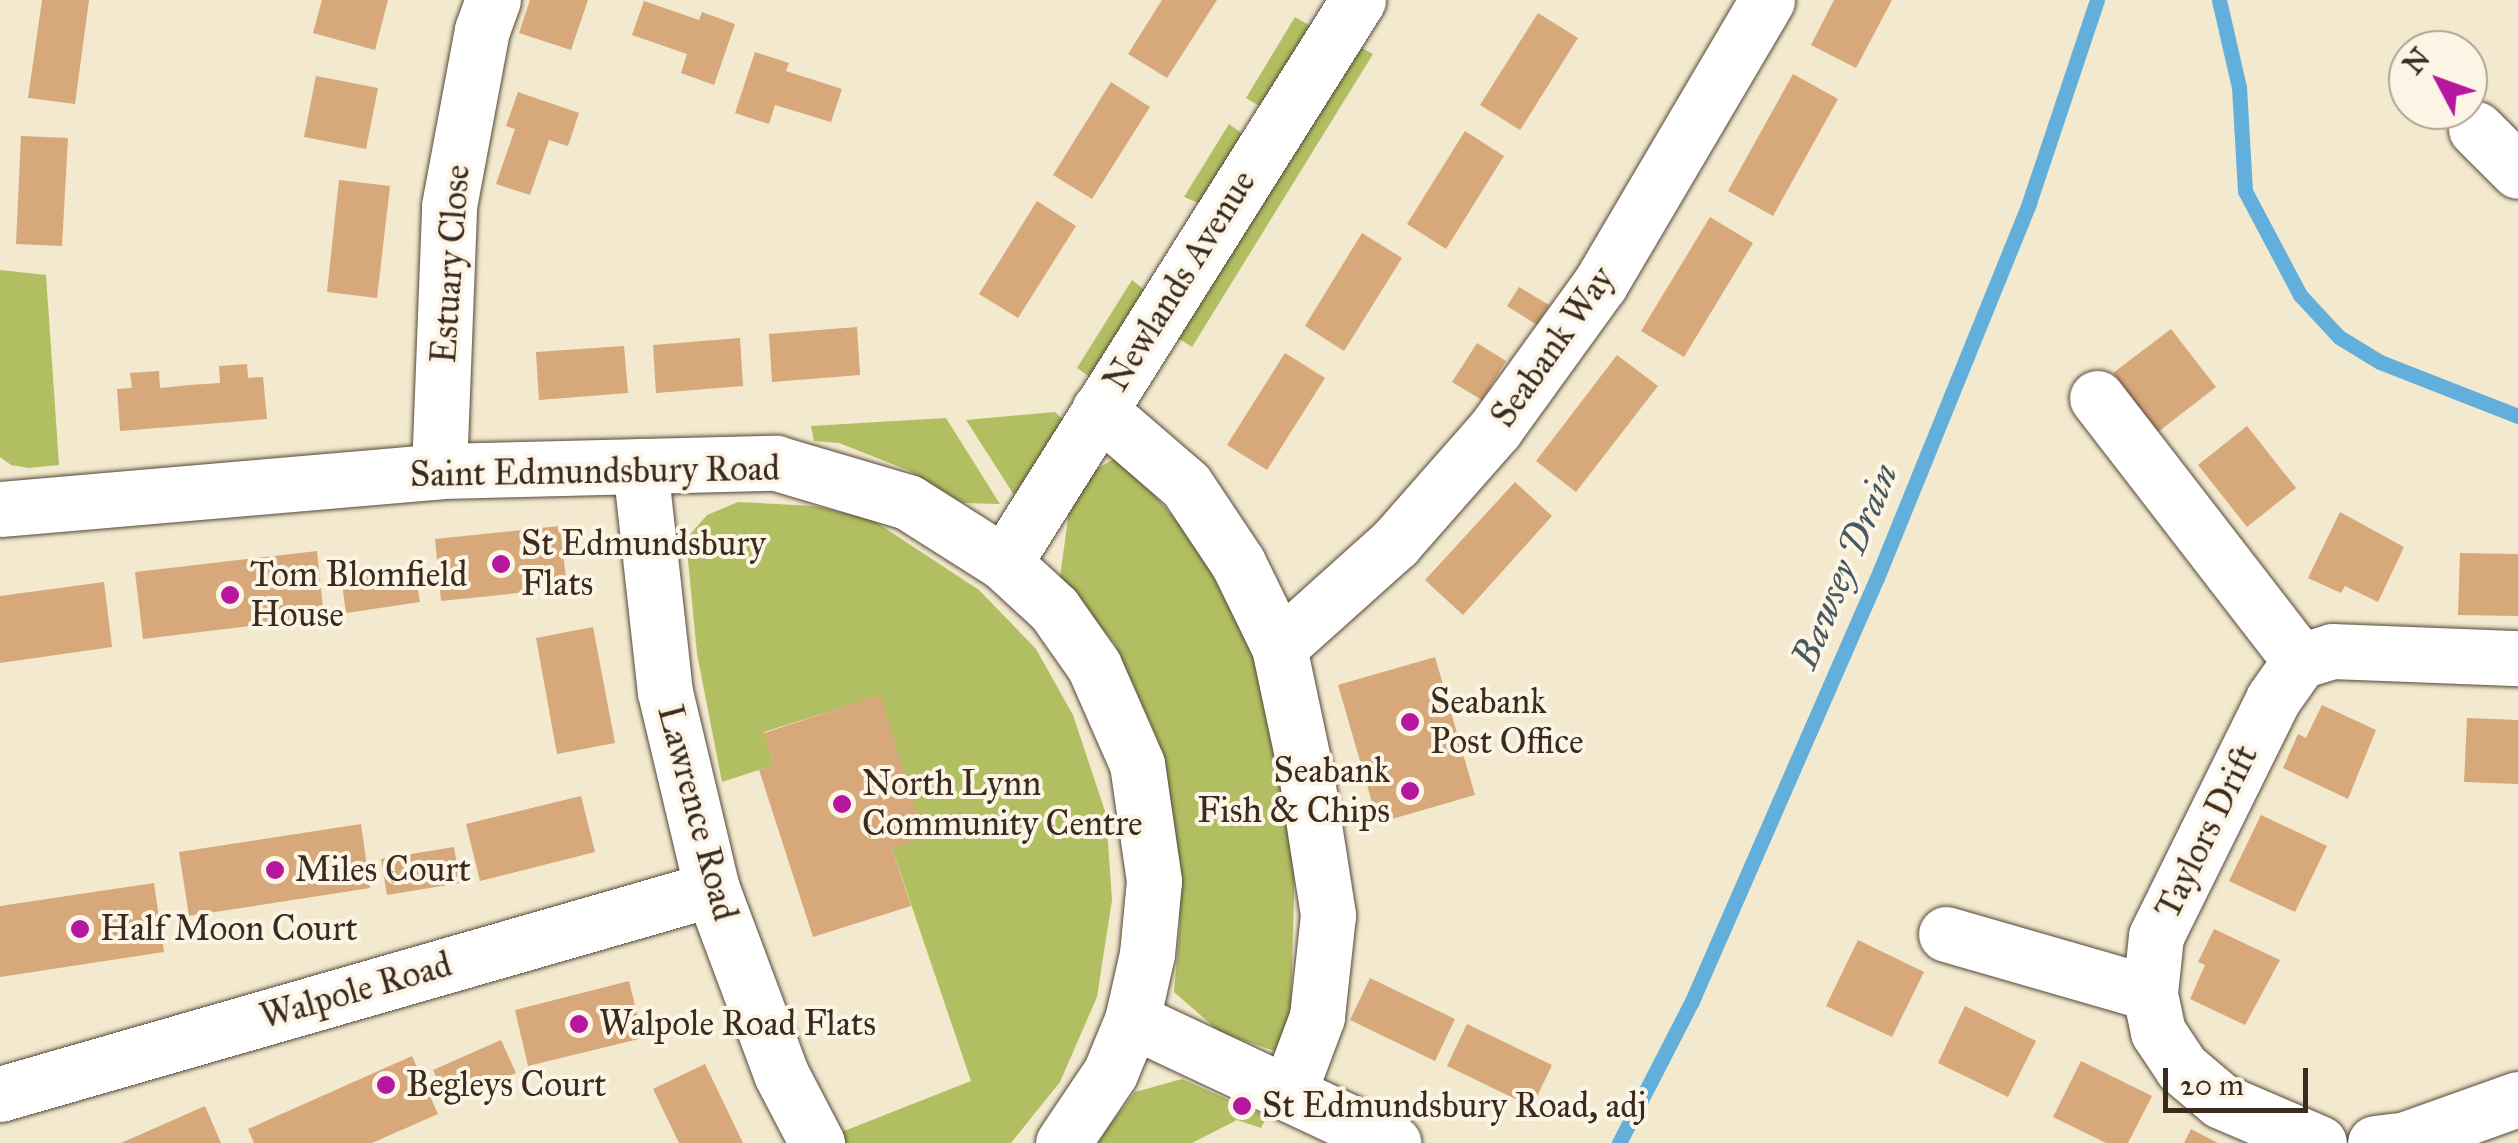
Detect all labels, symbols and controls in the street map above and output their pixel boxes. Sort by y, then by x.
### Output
north arrow [2388,30,2488,130]
text: N [2395,41,2437,82]
street label: Estuary Close [423,163,479,365]
street label: Newlands Avenue [1095,163,1265,399]
street label: Seabank Way [1482,259,1624,435]
street label: Saint Edmundsbury Road [410,448,780,496]
water label: Bawsey Drain [1782,457,1908,675]
place label: St Edmundsbury Flats [521,523,766,605]
marker: St Edmundsbury Flats [490,553,512,575]
place label: Tom Blomfield House [250,554,467,636]
marker: Tom Blomfield House [219,584,241,606]
place label: Seabank Post Office [1430,681,1584,763]
street label: Lawrence Road [648,701,746,925]
marker: Seabank Post Office [1399,711,1421,733]
street label: Taylors Drift [2147,738,2267,926]
place label: Seabank Fish & Chips [1197,750,1390,832]
place label: North Lynn Community Centre [862,763,1143,845]
marker: Seabank Fish & Chips [1399,780,1421,802]
marker: North Lynn Community Centre [831,793,853,815]
place label: Miles Court [295,849,471,891]
marker: Miles Court [264,859,286,881]
place label: Half Moon Court [100,908,358,950]
marker: Half Moon Court [69,918,91,940]
street label: Walpole Road [255,944,457,1038]
place label: Walpole Road Flats [599,1003,876,1045]
marker: Walpole Road Flats [568,1013,590,1035]
scale bar [2168,1048,2313,1110]
place label: Begleys Court [406,1064,606,1106]
text: 20 m [2180,1067,2244,1103]
marker: Begleys Court [375,1074,397,1096]
place label: St Edmundsbury Road, adj [1262,1085,1646,1127]
marker: St Edmundsbury Road, adj [1231,1095,1253,1117]

